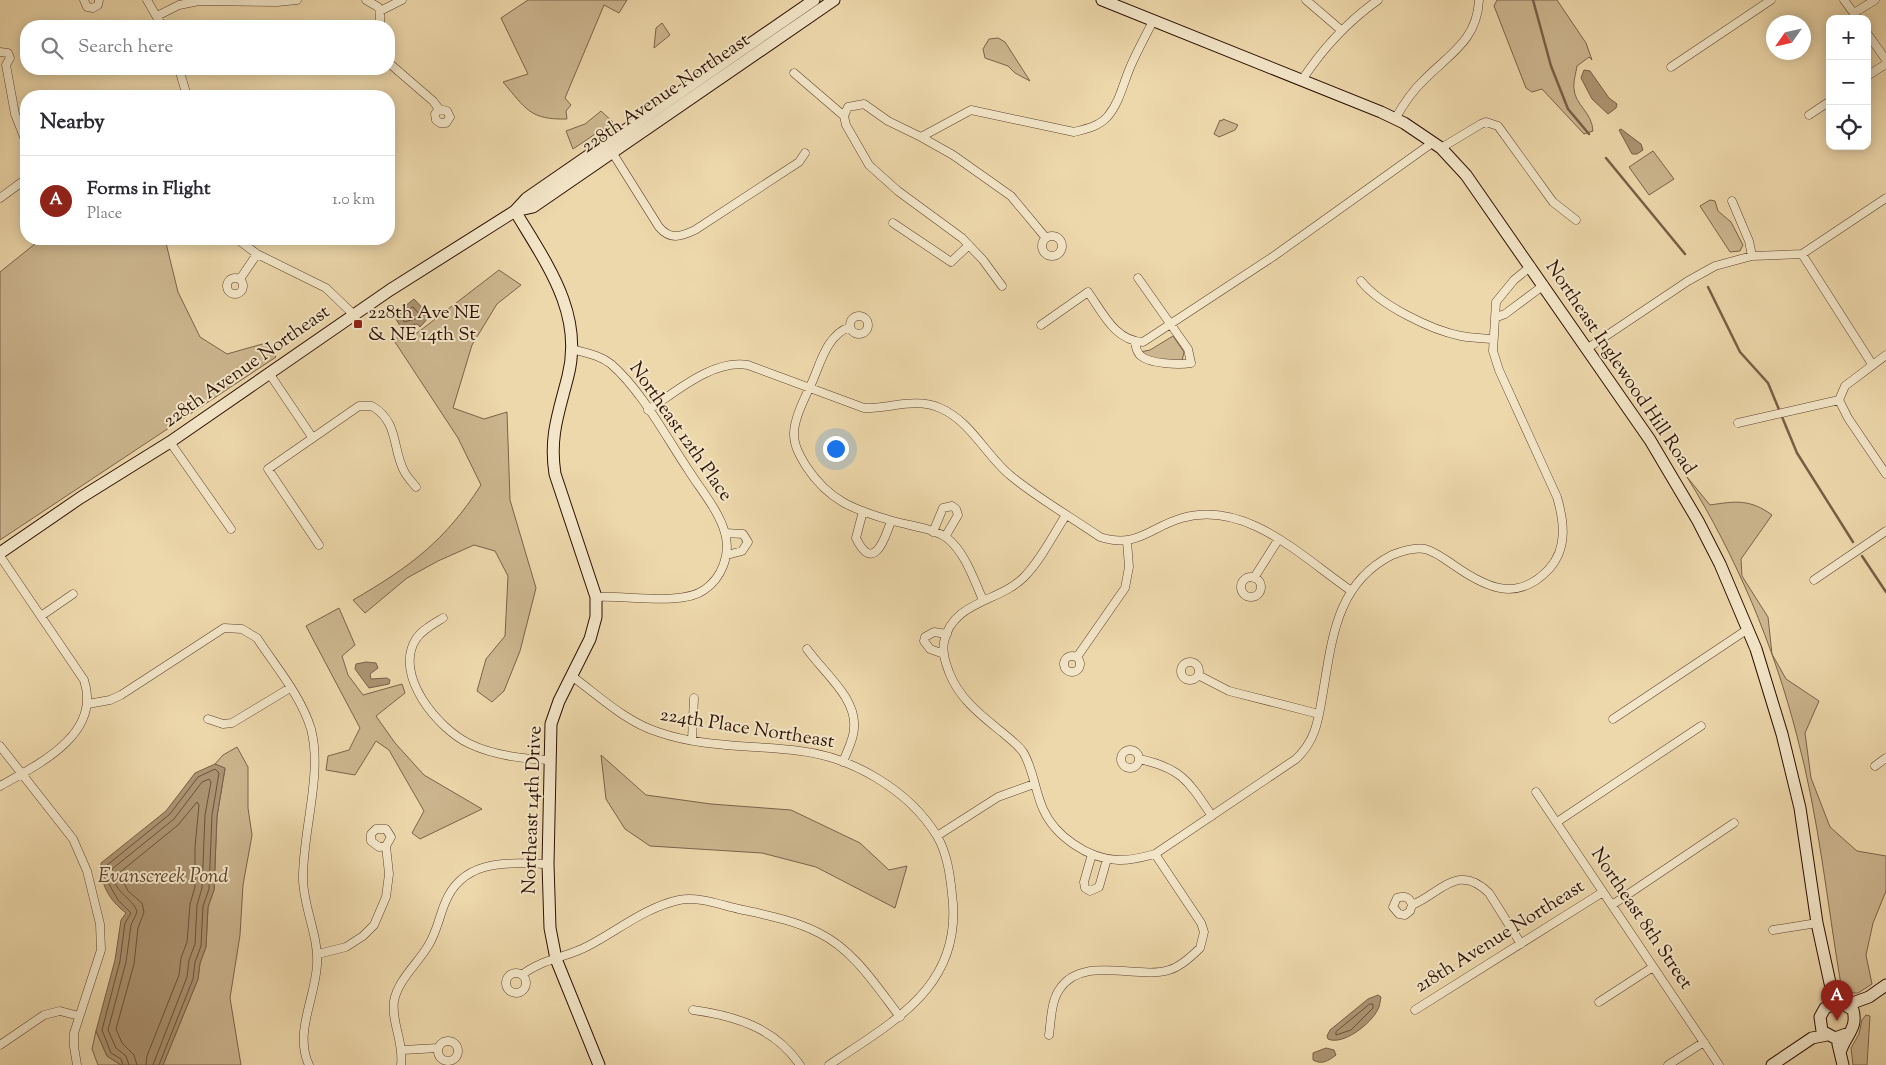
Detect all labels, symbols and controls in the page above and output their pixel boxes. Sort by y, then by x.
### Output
north arrow [1766,15,1811,60]
map controls [1826,15,1871,150]
button: + [1826,15,1871,60]
search box [20,20,395,75]
street label: 228th Avenue Northeast [576,27,756,161]
icon: search [38,34,66,62]
text: Search here [78,34,173,61]
button: − [1826,60,1871,105]
button: locate [1826,105,1871,150]
text: Nearby [40,108,105,138]
text: Forms in Flight [87,176,211,203]
text: A [50,189,63,212]
text: 1.0 km [332,189,375,212]
text: Place [87,203,122,226]
street label: Northeast Inglewood Hill Road [1538,256,1702,481]
street label: 228th Avenue Northeast [158,299,336,435]
place label: 228th Ave NE & NE 14th St [368,300,481,349]
marker: 228th Ave NE & NE 14th St [352,318,364,330]
street label: Northeast 12th Place [622,357,738,507]
your location [823,436,849,462]
street label: 224th Place Northeast [658,702,837,756]
street label: Northeast 14th Drive [517,725,549,895]
street label: Northeast 8th Street [1583,843,1699,996]
water label: Evanscreek Pond [98,863,228,892]
street label: 218th Avenue Northeast [1410,873,1590,1000]
pin: A [1821,980,1853,1021]

